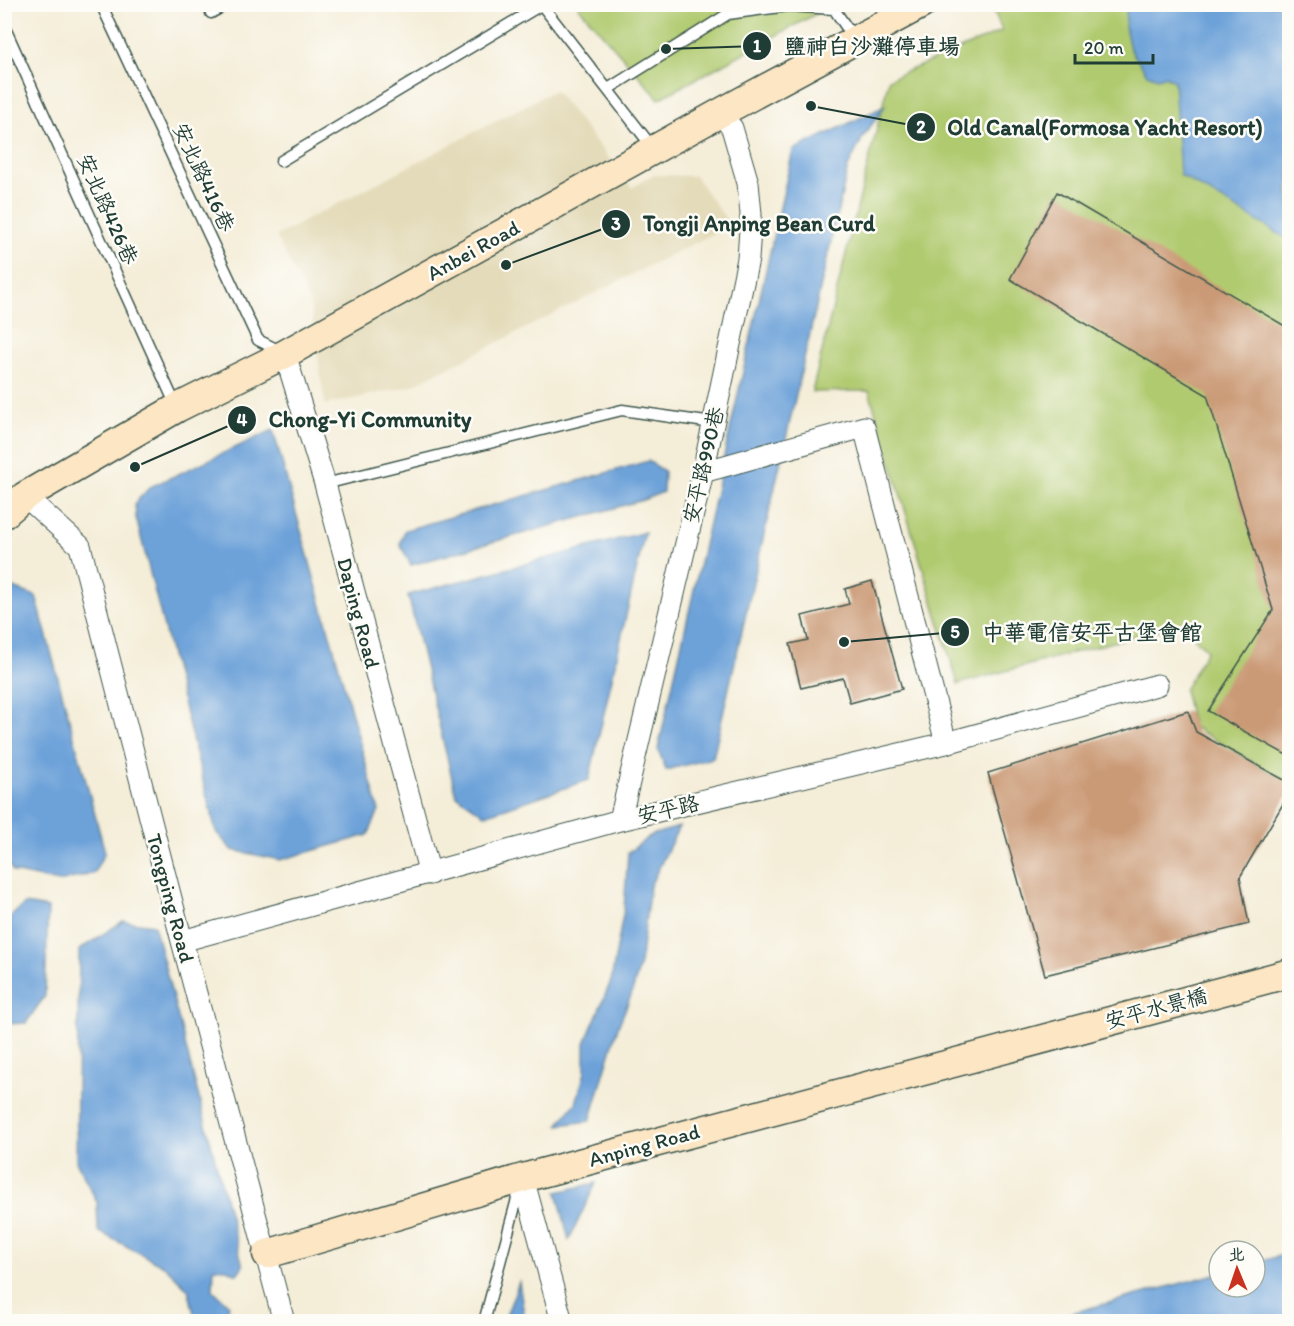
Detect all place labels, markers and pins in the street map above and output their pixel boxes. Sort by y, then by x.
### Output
callout: 鹽神白沙灘停車場 [742,26,972,66]
callout: Old Canal(Formosa Yacht Resort) [906,107,1273,147]
callout: Tongji Anping Bean Curd [601,204,887,244]
callout: Chong-Yi Community [227,400,483,440]
callout: 中華電信安平古堡會館 [940,612,1214,652]

